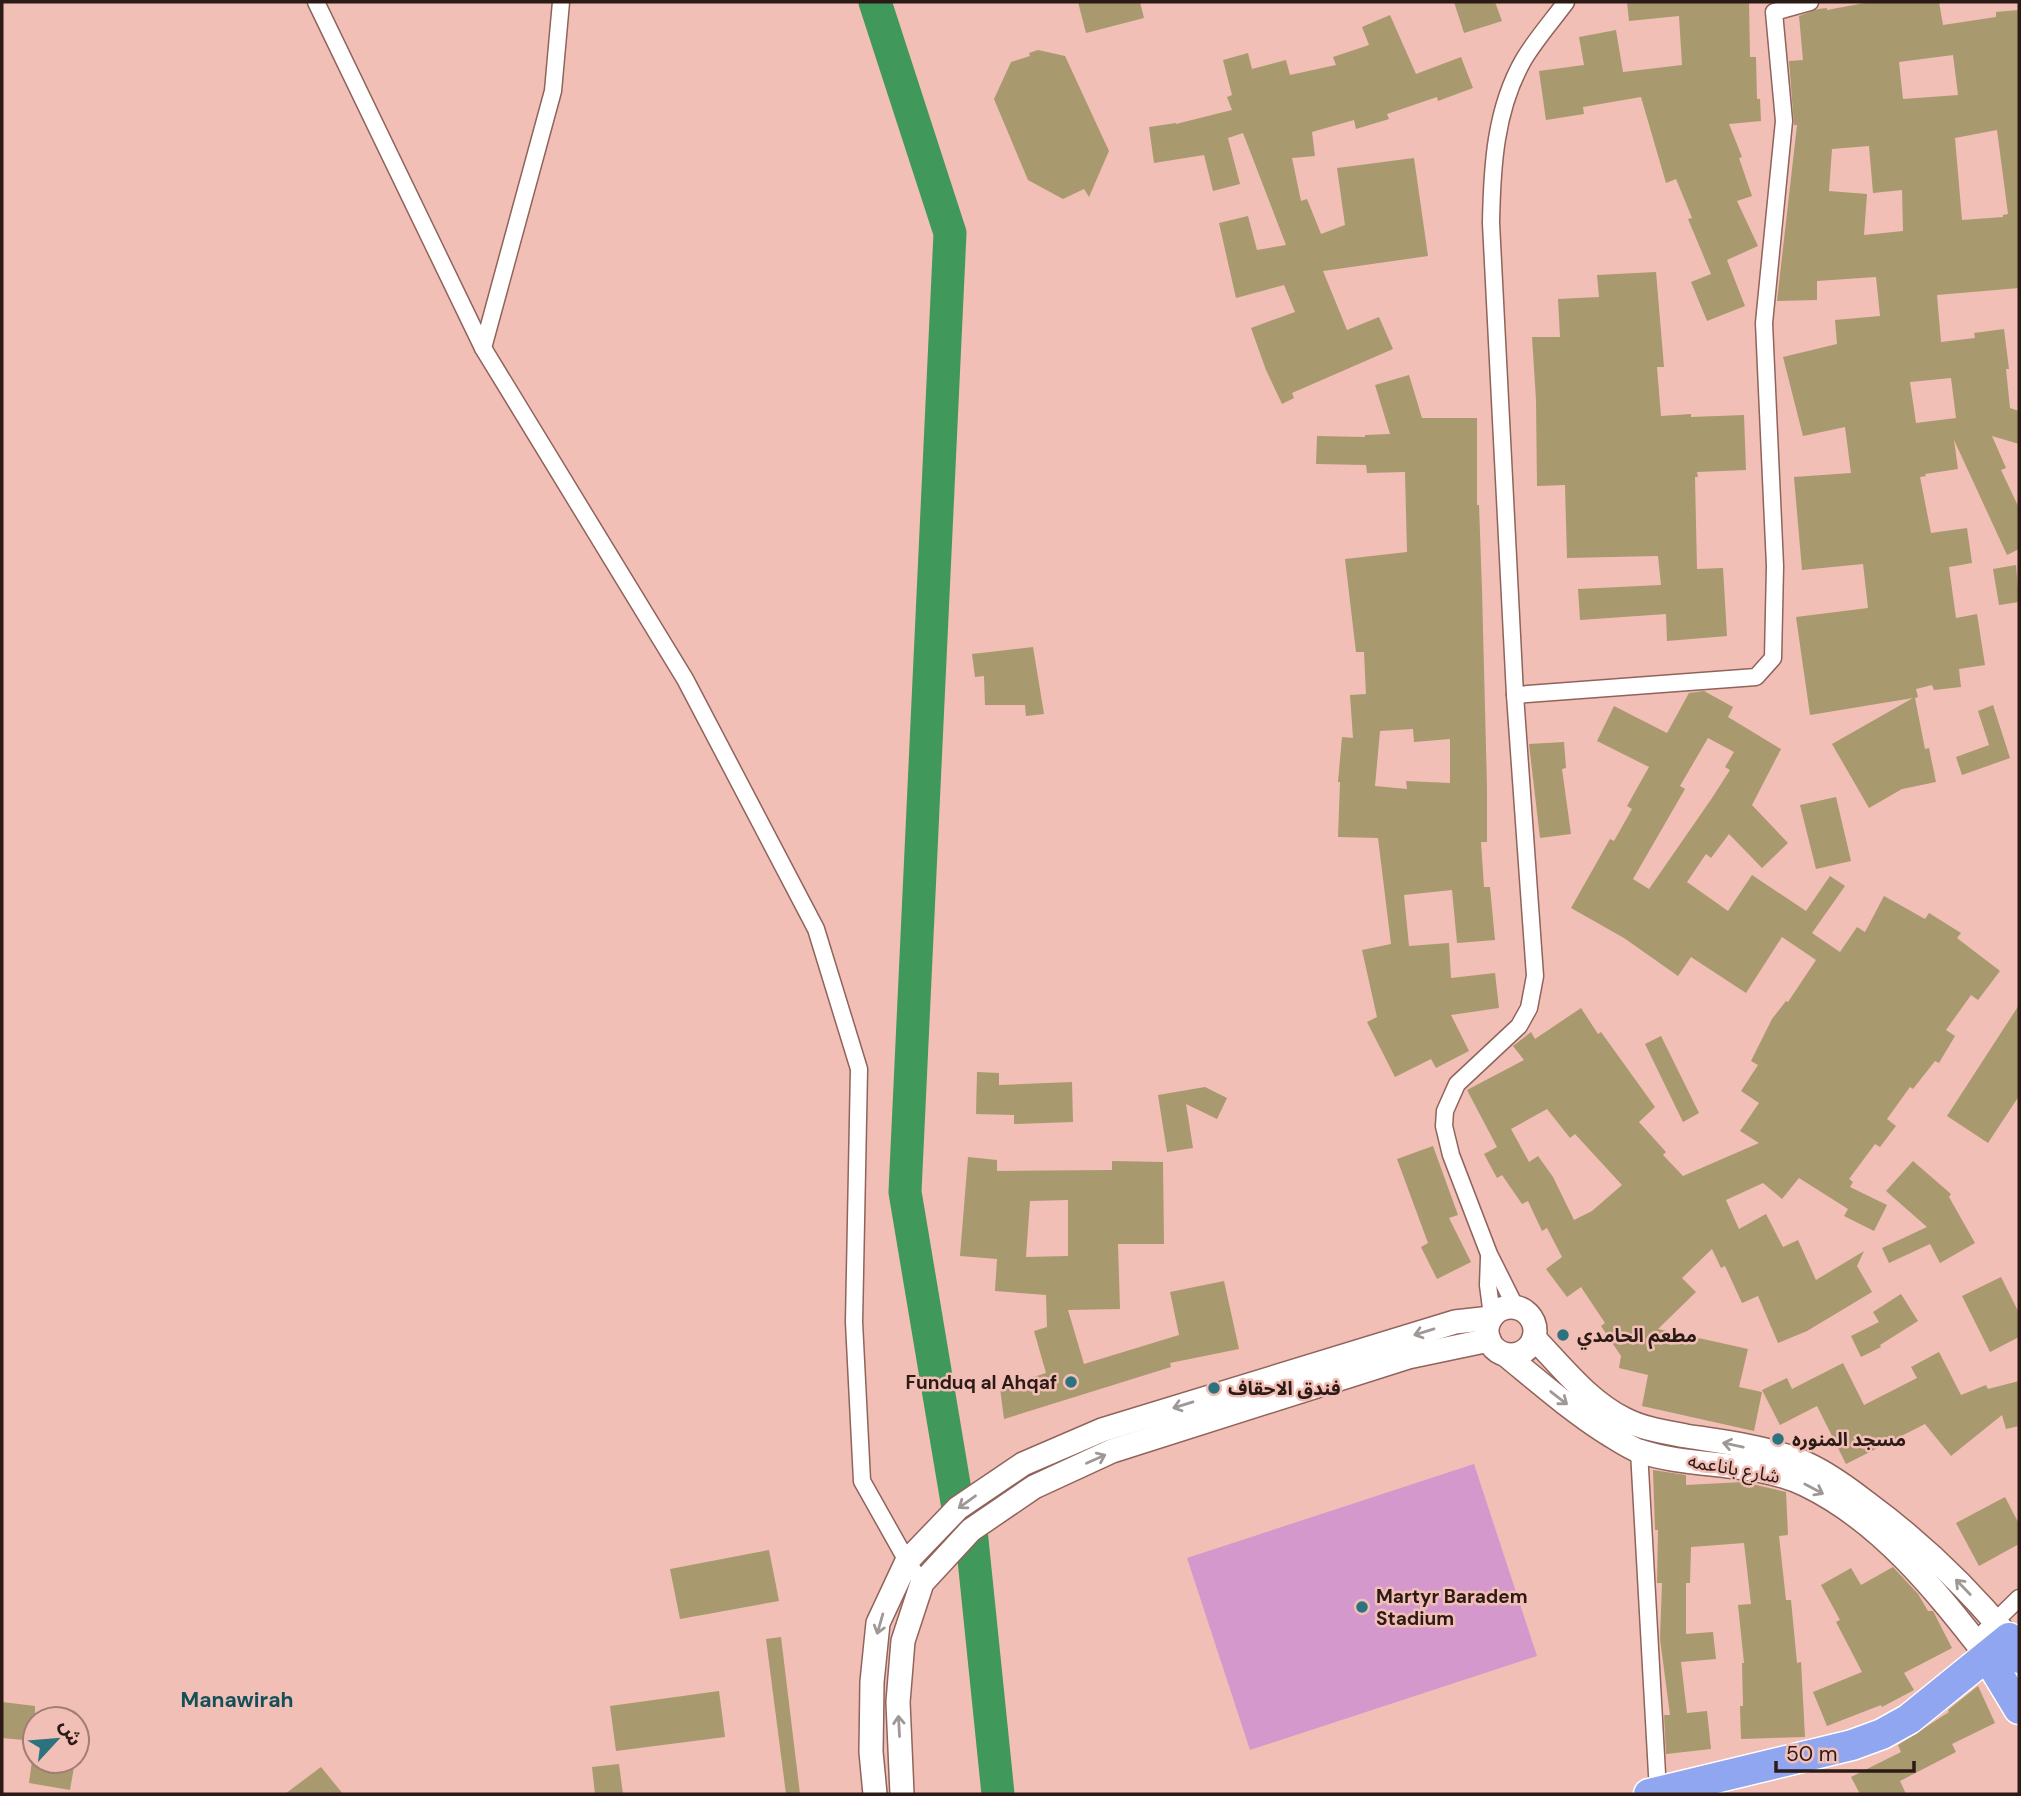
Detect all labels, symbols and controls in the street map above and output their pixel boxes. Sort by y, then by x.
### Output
place label: مطعم الحامدي [1577,1323,1697,1350]
one-way arrow [1413,1326,1435,1339]
marker: مطعم الحامدي [1555,1327,1571,1343]
place label: Funduq al Ahqaf [905,1370,1057,1395]
marker: Funduq al Ahqaf [1063,1374,1079,1390]
place label: فندق الاحقاف [1228,1376,1341,1401]
marker: فندق الاحقاف [1206,1380,1222,1396]
one-way arrow [1549,1390,1567,1405]
one-way arrow [1172,1399,1194,1412]
place label: مسجد المنوره [1792,1427,1906,1452]
marker: مسجد المنوره [1770,1431,1786,1447]
one-way arrow [1722,1438,1745,1452]
street label: شارع باناعمه [1686,1448,1782,1490]
one-way arrow [1085,1451,1106,1465]
one-way arrow [1803,1483,1823,1497]
one-way arrow [958,1495,977,1510]
one-way arrow [1955,1579,1972,1596]
place label: Martyr Baradem Stadium [1376,1584,1528,1631]
marker: Martyr Baradem Stadium [1354,1599,1370,1615]
one-way arrow [873,1612,886,1634]
district label: Manawirah [181,1686,293,1714]
north arrow [21,1705,91,1775]
one-way arrow [892,1715,905,1738]
text: ش [54,1716,88,1750]
scale bar [1776,1730,1914,1774]
text: 50 m [1786,1740,1837,1768]

